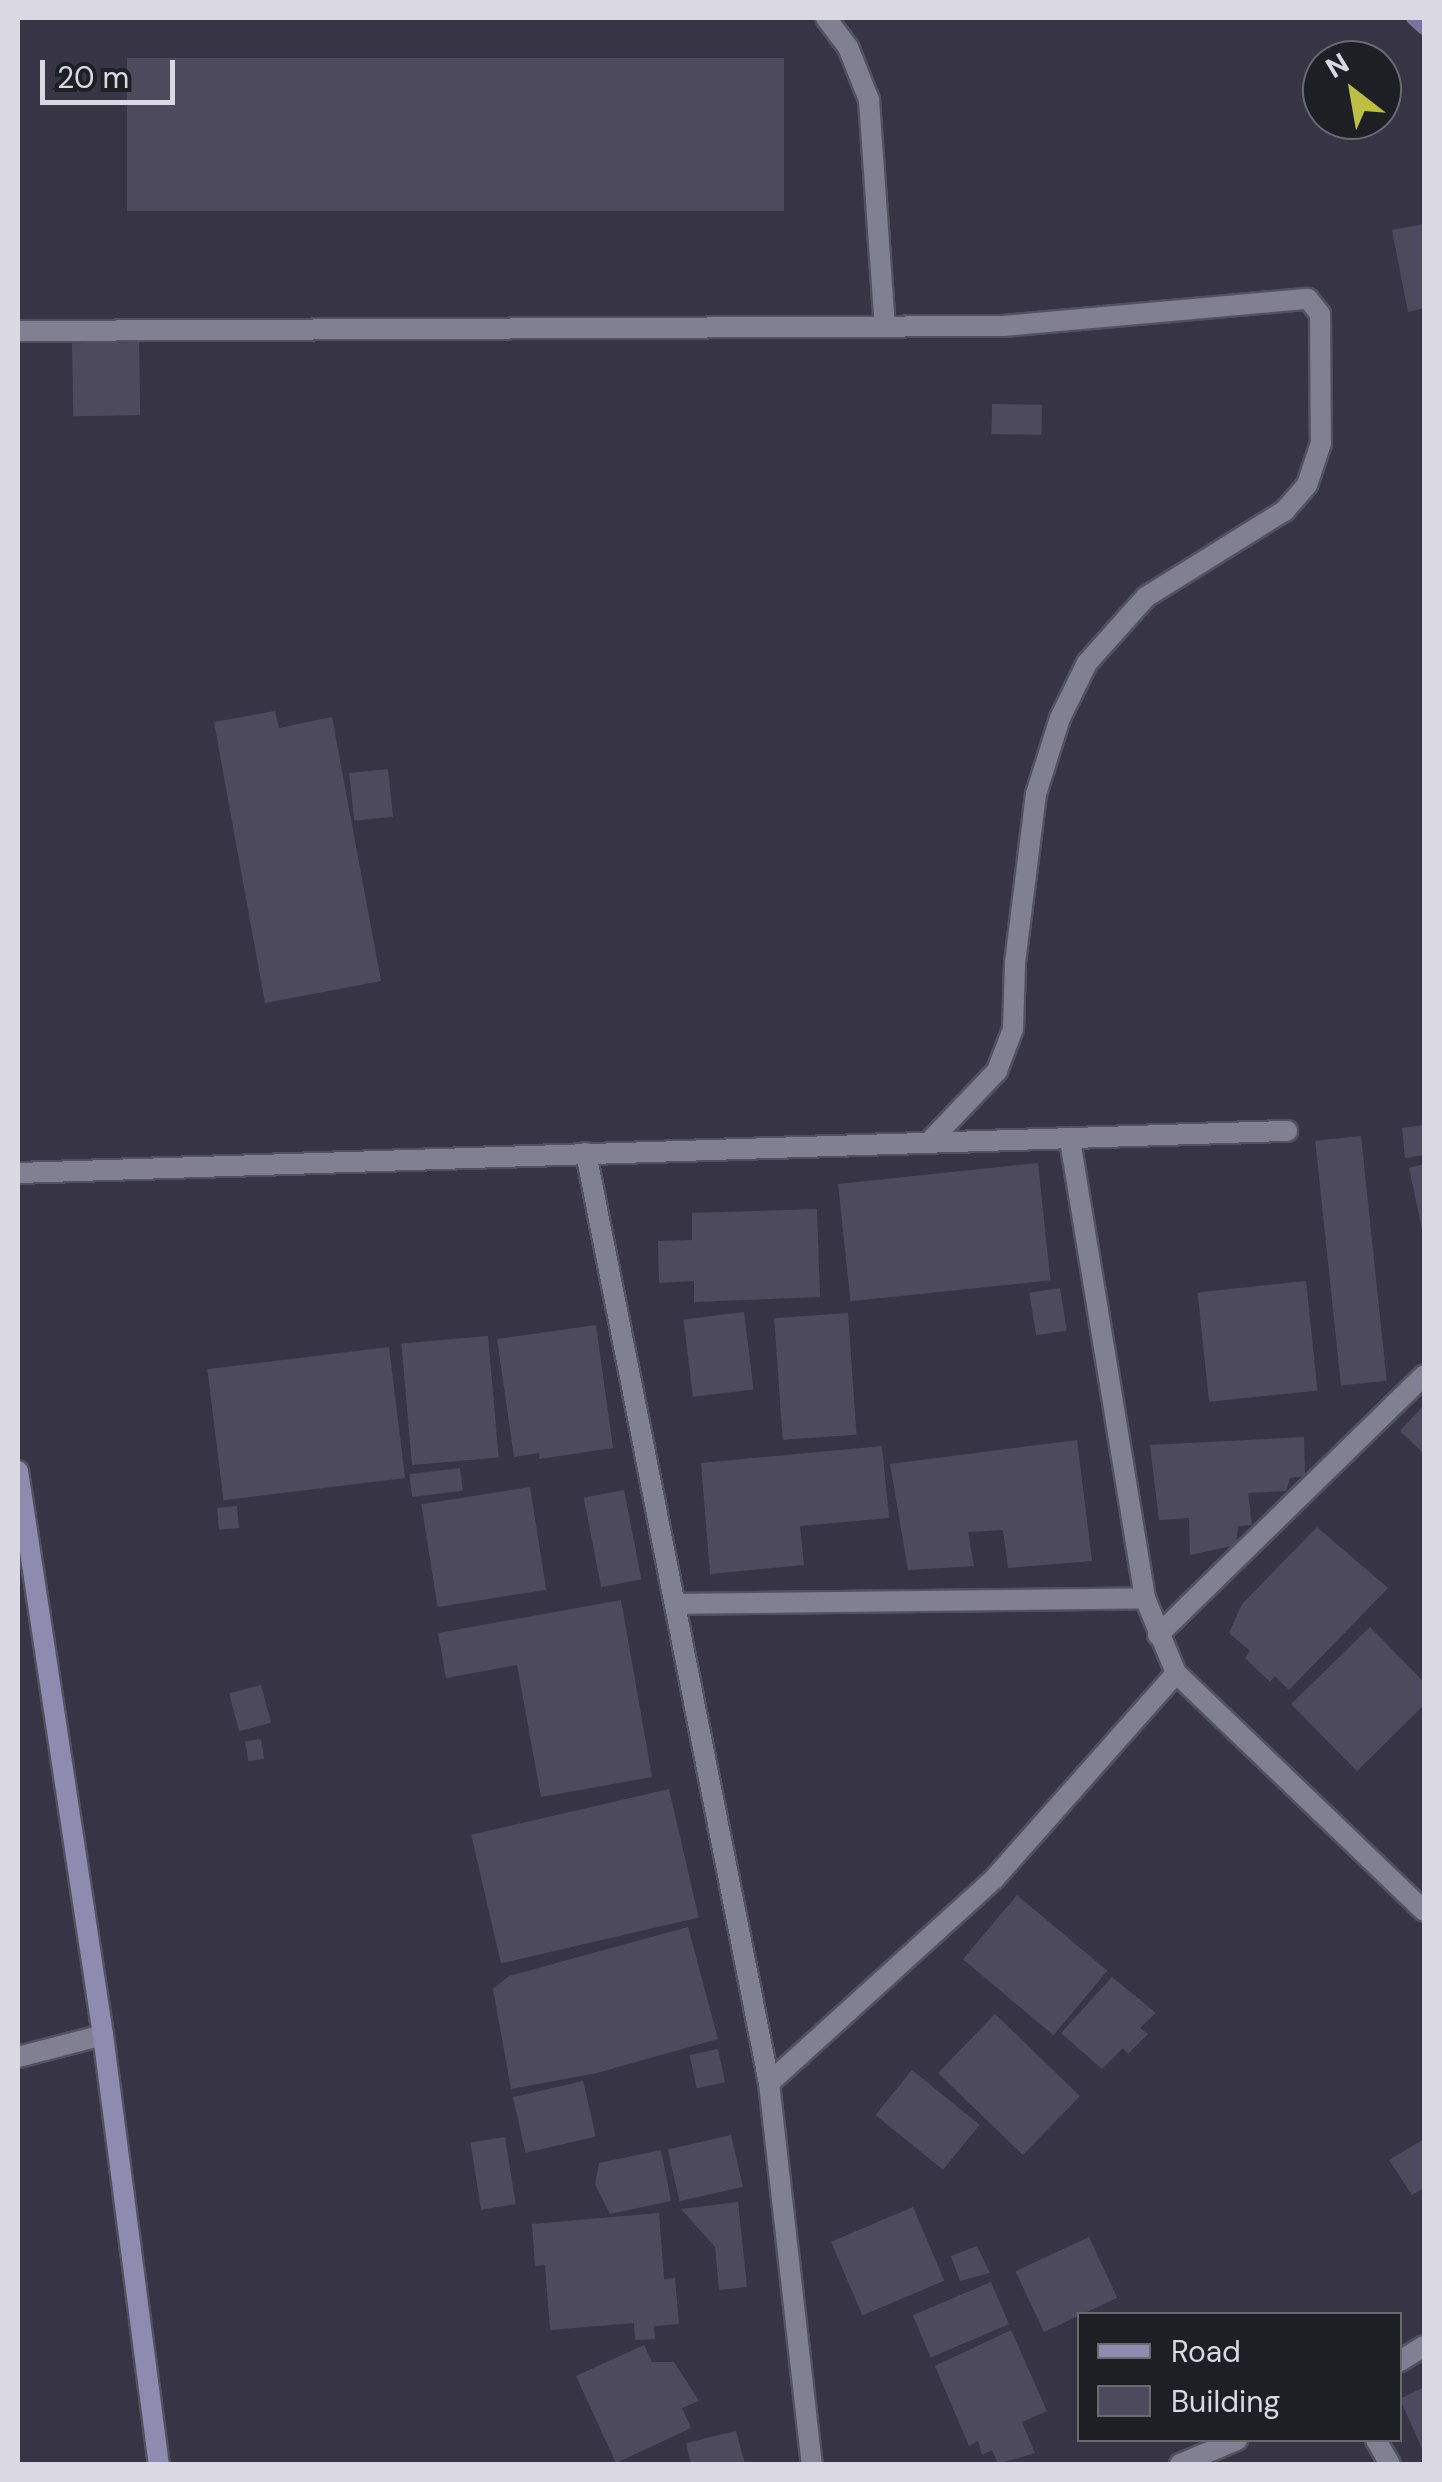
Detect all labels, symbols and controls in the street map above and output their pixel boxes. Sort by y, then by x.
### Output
scale bar [45,40,180,102]
north arrow [1302,40,1402,140]
text: N [1319,44,1356,87]
text: 20 m [57,58,129,97]
legend [1077,2312,1402,2442]
text: Road [1171,2332,1241,2371]
text: Building [1171,2382,1280,2421]

